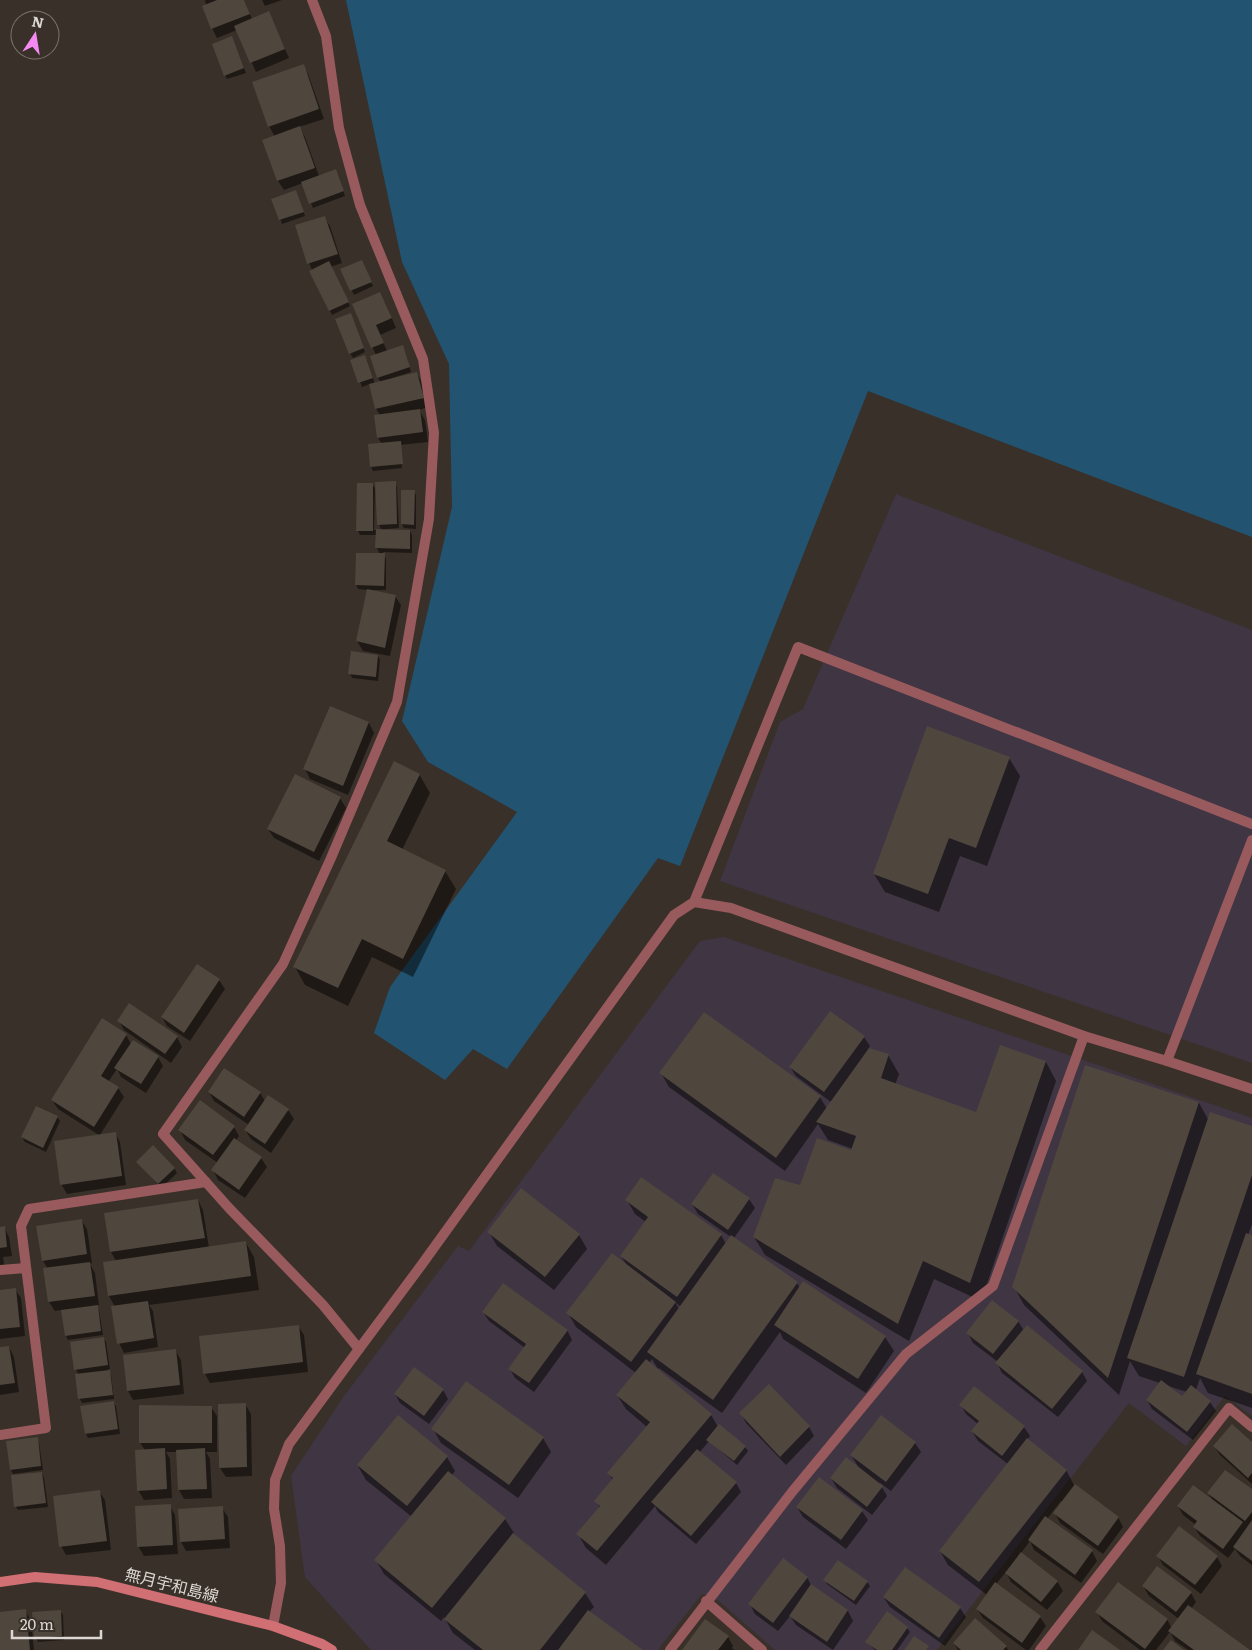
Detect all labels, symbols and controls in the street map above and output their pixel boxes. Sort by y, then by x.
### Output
north arrow [10,10,60,60]
text: N [30,10,46,32]
street label: 無月宇和島線 [123,1561,222,1607]
scale bar [12,1608,101,1640]
text: 20 m [20,1612,54,1635]

